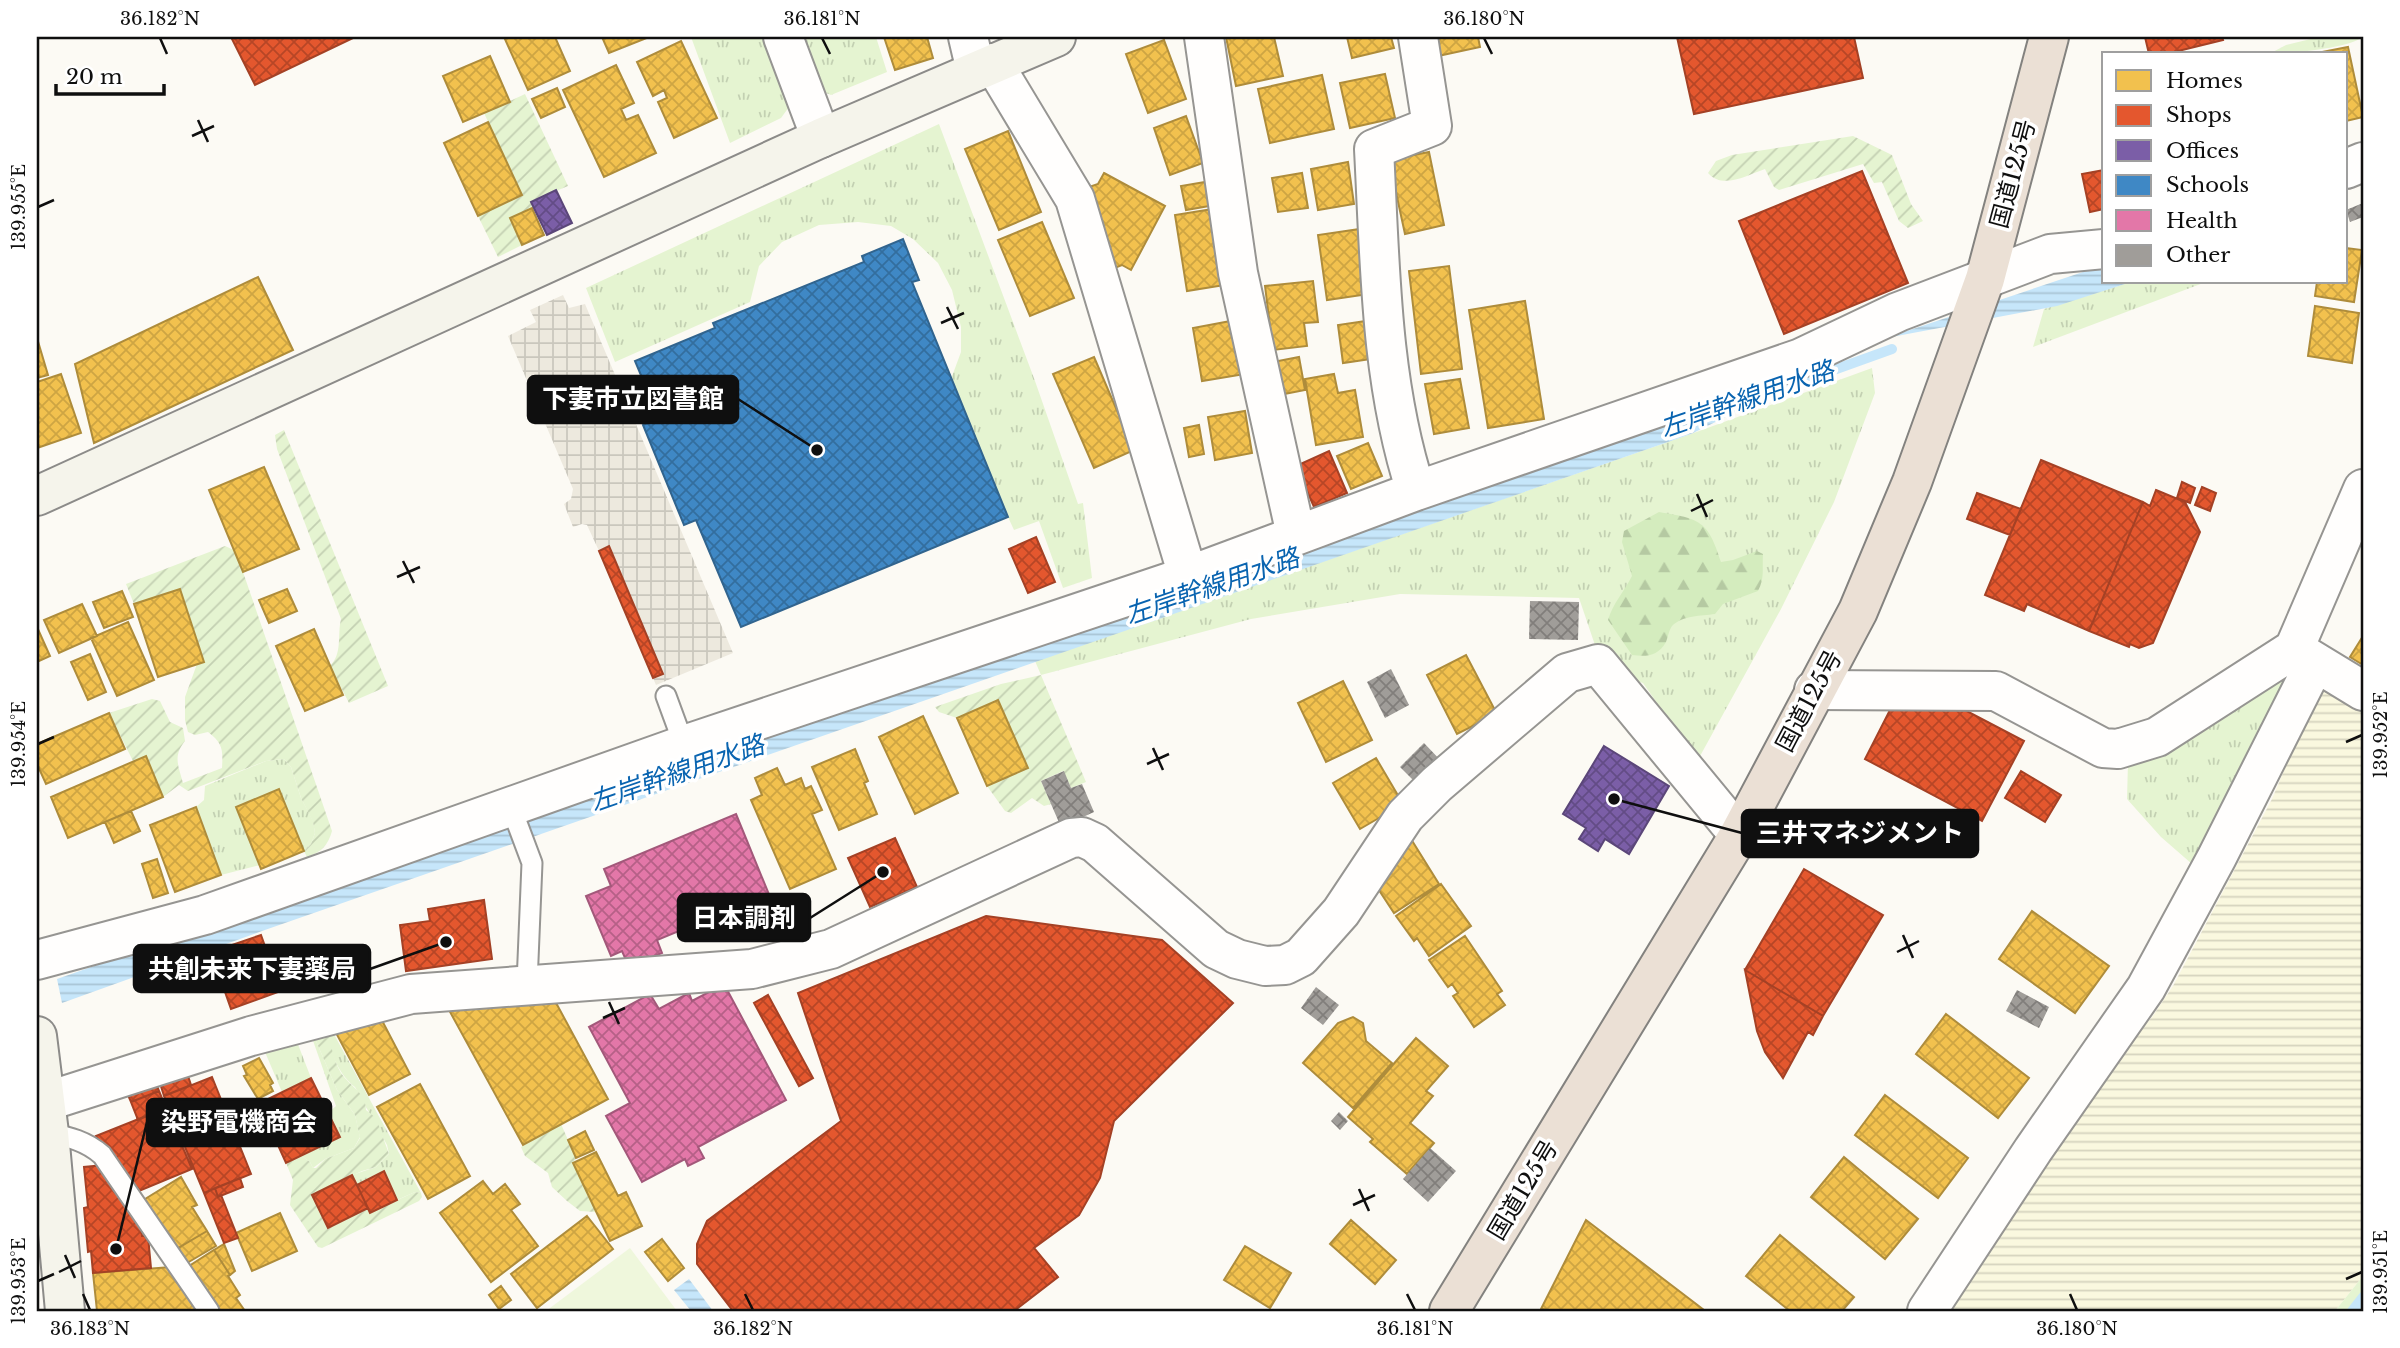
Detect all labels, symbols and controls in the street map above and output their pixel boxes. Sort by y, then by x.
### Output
text: 36.182°N [120,8,200,30]
text: 36.181°N [784,8,860,30]
text: 36.180°N [1443,8,1525,30]
scale bar [56,52,164,96]
legend [2102,52,2348,284]
text: 20 m [66,64,123,90]
text: Homes [2166,68,2243,94]
text: Shops [2166,102,2232,128]
street label: 国道125号 [1984,116,2041,231]
text: Offices [2166,138,2239,164]
text: 139.955°E [8,164,30,250]
text: Schools [2166,172,2249,198]
text: Health [2166,208,2238,234]
text: Other [2166,242,2230,268]
water label: 左岸幹線用水路 [1656,354,1840,444]
callout: 下妻市立図書館 [528,376,738,423]
text: 下妻市立図書館 [542,383,724,415]
water label: 左岸幹線用水路 [1121,541,1305,631]
street label: 国道125号 [1770,645,1847,757]
text: 139.952°E [2370,691,2392,779]
text: 139.954°E [8,701,30,787]
water label: 左岸幹線用水路 [586,728,770,818]
callout: 三井マネジメント [1742,810,1978,857]
text: 三井マネジメント [1756,817,1964,849]
callout: 日本調剤 [678,894,810,941]
text: 日本調剤 [692,902,796,934]
callout: 共創未来下妻薬局 [134,945,370,992]
text: 共創未来下妻薬局 [148,953,356,985]
callout: 染野電機商会 [147,1099,331,1146]
text: 染野電機商会 [161,1106,317,1138]
street label: 国道125号 [1482,1135,1564,1245]
text: 139.951°E [2370,1230,2392,1314]
text: 139.953°E [8,1237,30,1325]
text: 36.183°N [50,1318,130,1340]
text: 36.182°N [713,1318,793,1340]
text: 36.181°N [1377,1318,1453,1340]
text: 36.180°N [2036,1318,2118,1340]

